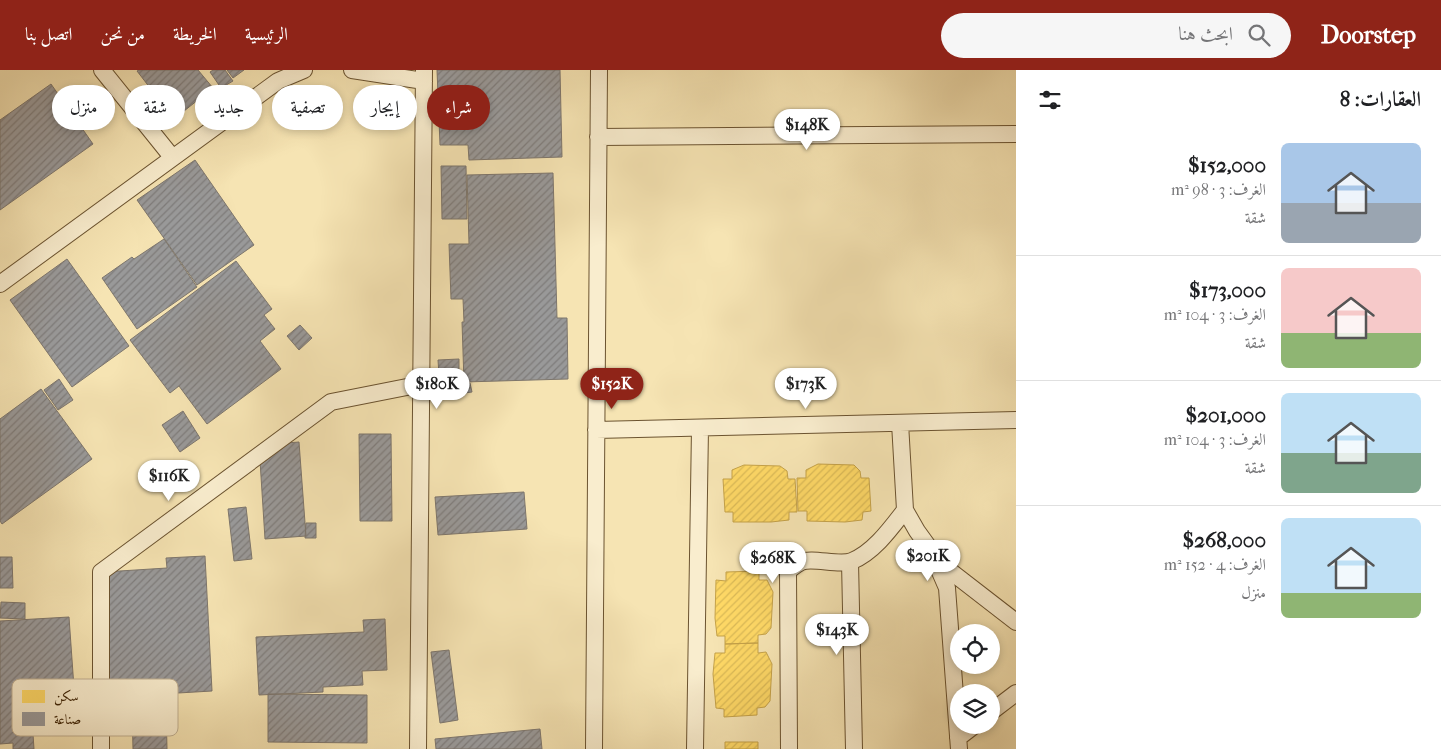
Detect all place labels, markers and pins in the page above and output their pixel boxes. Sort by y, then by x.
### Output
pin: $148K [772,108,842,151]
pin: $180K [402,368,472,410]
pin: $152K [577,368,647,410]
pin: $173K [771,368,841,410]
pin: $116K [134,460,204,502]
pin: $201K [893,540,963,582]
pin: $268K [738,542,808,584]
pin: $143K [802,614,872,656]

